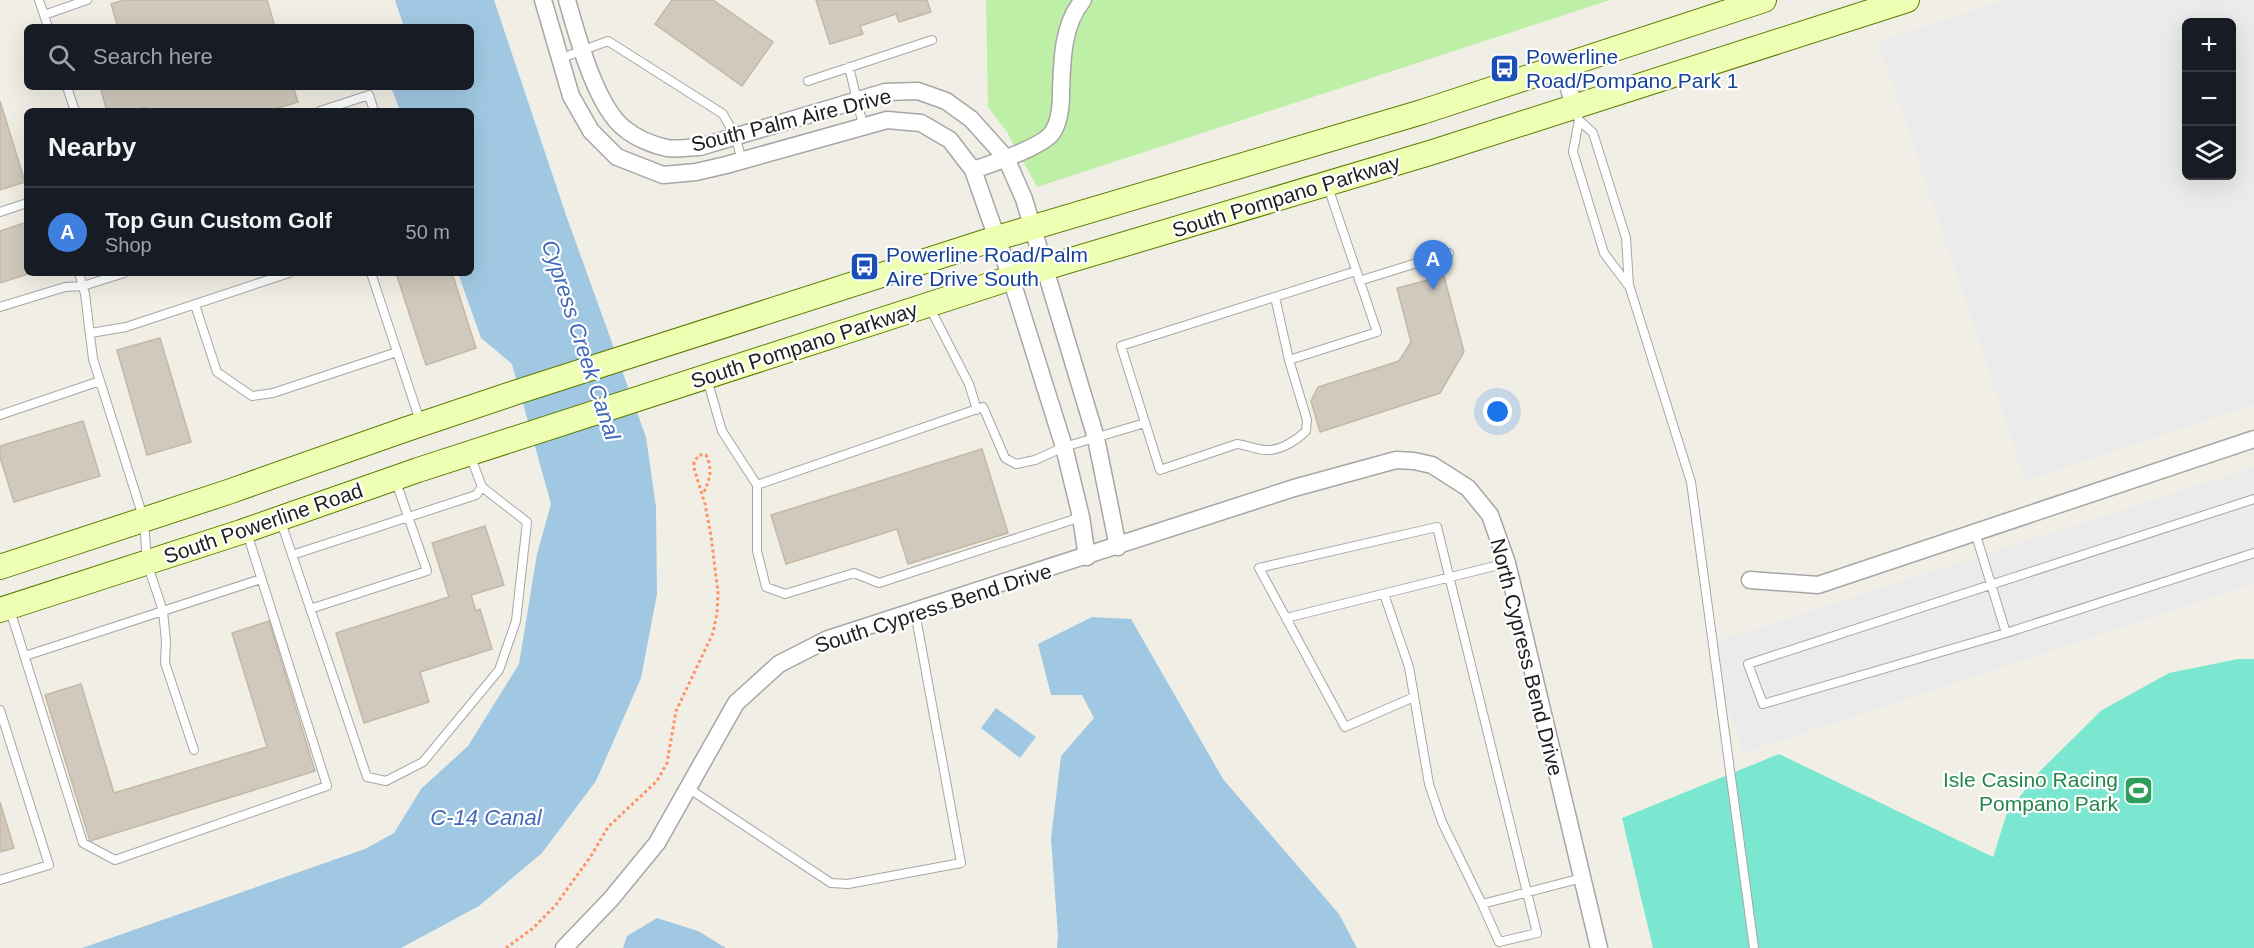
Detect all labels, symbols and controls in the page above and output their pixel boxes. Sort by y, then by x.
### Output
map controls [2182,18,2236,180]
button: + [2182,18,2236,72]
search box [24,24,474,90]
icon: search [45,41,78,74]
text: Search here [93,44,213,69]
place label: Powerline Road/Pompano Park 1 [1526,45,1738,92]
bus stop icon: Powerline Road/Pompano Park 1 [1489,52,1521,84]
button: − [2182,72,2236,126]
street label: South Palm Aire Drive [689,84,893,156]
button: layers [2182,126,2236,180]
text: Nearby [48,132,136,162]
street label: South Pompano Parkway [1169,150,1403,242]
text: Top Gun Custom Golf [105,208,332,233]
text: A [60,221,75,243]
text: 50 m [406,221,450,243]
text: Shop [105,234,152,256]
water label: Cypress Creek Canal [537,237,626,444]
pin: A [1414,240,1452,290]
place label: Powerline Road/Palm Aire Drive South [886,243,1088,290]
bus stop icon: Powerline Road/Palm Aire Drive South [849,250,881,282]
street label: South Pompano Parkway [688,297,921,393]
your location [1483,397,1512,426]
street label: South Powerline Road [160,478,366,568]
street label: North Cypress Bend Drive [1486,536,1568,778]
street label: South Cypress Bend Drive [812,559,1054,657]
place label: Isle Casino Racing Pompano Park [1943,768,2118,815]
sports icon: Isle Casino Racing Pompano Park [2123,775,2155,807]
water label: C-14 Canal [430,805,543,830]

